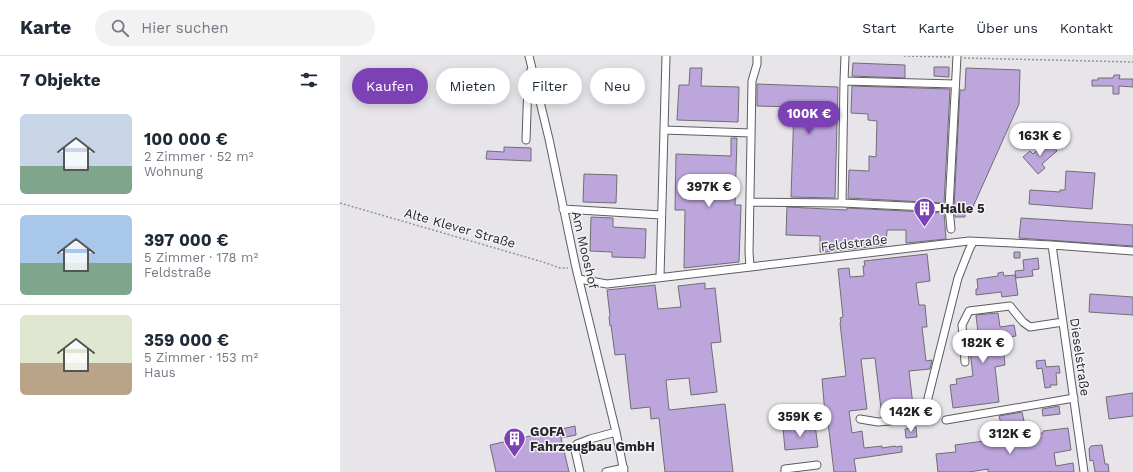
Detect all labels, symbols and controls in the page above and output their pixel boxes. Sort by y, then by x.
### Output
search box [95,10,375,46]
text: Karte [20,16,71,39]
icon: search [109,17,131,39]
text: Hier suchen [141,19,229,37]
text: Start [862,20,896,36]
text: Karte [918,20,954,36]
text: Über uns [976,20,1038,36]
text: Kontakt [1060,20,1113,36]
chip: Kaufen [352,68,428,104]
chip: Mieten [436,68,510,104]
chip: Filter [518,68,582,104]
chip: Neu [590,68,645,104]
icon: filters [298,69,320,91]
text: 7 Objekte [20,70,101,90]
pin: 100K € [776,101,842,135]
text: 100K € [787,106,831,121]
pin: 163K € [1007,123,1073,157]
text: 163K € [1018,128,1062,143]
text: 100 000 € [144,129,228,149]
icon: home [52,130,100,178]
text: 2 Zimmer · 52 m² [144,149,253,164]
text: Wohnung [144,164,203,179]
pin: 397K € [676,174,742,208]
text: 397K € [686,179,732,194]
building icon: Halle 5 [912,195,938,228]
place label: Halle 5 [940,201,985,216]
street label: Alte Klever Straße [403,205,517,251]
street label: Am Mooshof [569,209,601,291]
text: 397 000 € [144,230,229,250]
icon: home [52,231,100,279]
street label: Feldstraße [820,231,888,255]
text: 5 Zimmer · 178 m² [144,250,258,265]
text: Feldstraße [144,265,211,280]
street label: Dieselstraße [1067,317,1093,397]
text: 359 000 € [144,330,229,350]
pin: 182K € [950,330,1016,364]
icon: home [52,331,100,379]
text: 182K € [961,335,1005,350]
text: 5 Zimmer · 153 m² [144,350,258,365]
text: Haus [144,365,176,380]
pin: 142K € [878,399,944,433]
pin: 359K € [767,404,833,438]
text: 142K € [889,404,933,419]
text: 359K € [777,409,823,424]
pin: 312K € [977,421,1043,455]
place label: GOFA Fahrzeugbau GmbH [530,424,655,454]
building icon: GOFA Fahrzeugbau GmbH [502,425,528,458]
text: 312K € [989,426,1031,441]

